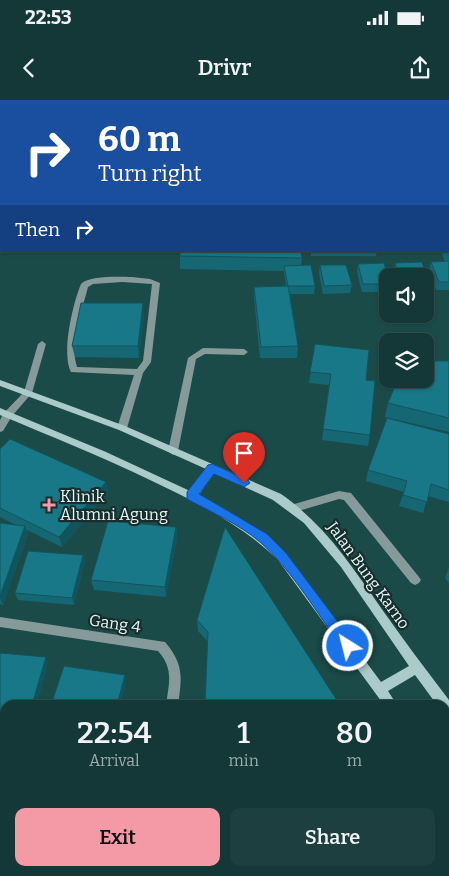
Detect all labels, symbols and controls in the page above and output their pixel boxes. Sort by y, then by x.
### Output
text: 22:53 [25,6,72,29]
icon: back [15,54,43,82]
text: Drivr [198,54,251,81]
icon: share [406,54,434,82]
text: 60 m [98,118,181,160]
icon: right [15,120,80,185]
text: Turn right [98,160,201,187]
icon: right [70,215,98,243]
text: Then [15,218,60,241]
map controls [379,268,434,388]
button: sound [379,268,434,323]
button: layers [379,333,434,388]
pin [223,432,265,483]
icon: arrive [230,439,258,467]
place label: Klinik Alumni Agung [60,487,168,524]
marker: Klinik Alumni Agung [42,498,56,512]
street label: Jalan Bung Karno [323,517,414,633]
street label: Gang 4 [88,610,143,637]
position arrow [321,619,373,671]
text: 22:54 [77,715,152,751]
text: 1 [237,715,250,751]
text: 80 [336,715,373,751]
text: Arrival [89,751,140,770]
text: min [229,751,259,770]
text: m [347,751,362,770]
button: Exit [15,808,220,866]
button: Share [230,808,435,866]

